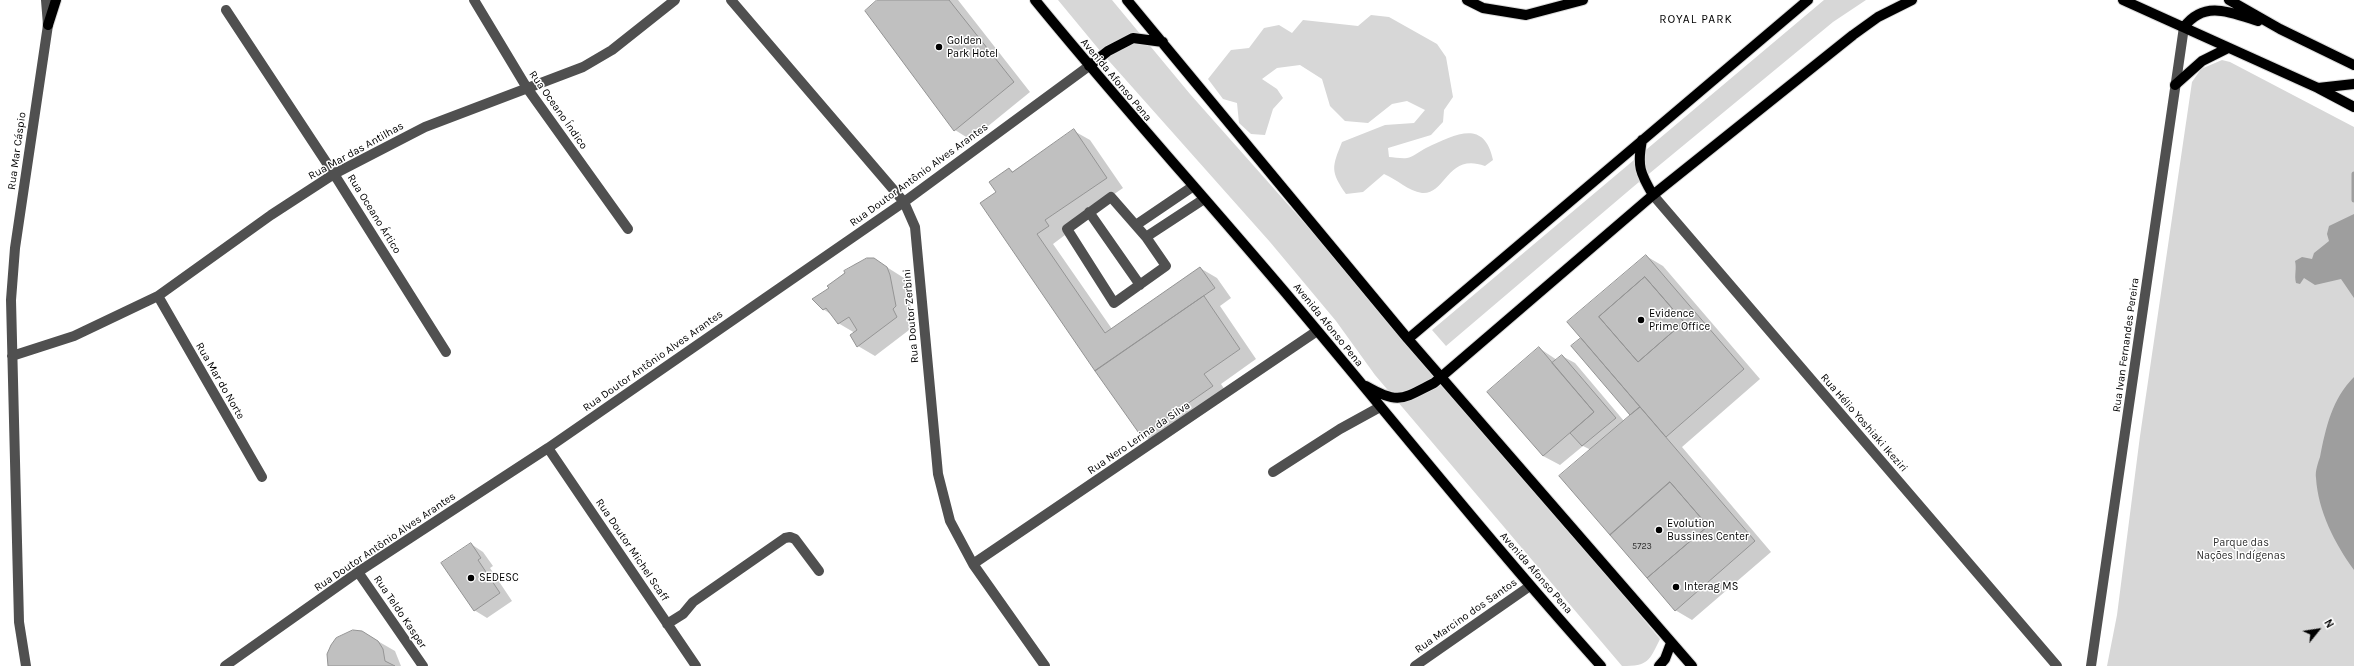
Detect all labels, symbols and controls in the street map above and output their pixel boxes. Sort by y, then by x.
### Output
district label: ROYAL PARK [1659,13,1733,27]
place label: Golden Park Hotel [947,34,998,60]
street label: Avenida Afonso Pena [1078,36,1154,124]
marker: Golden Park Hotel [934,42,944,52]
street label: Rua Oceano Índico [526,68,590,152]
street label: Rua Mar Cáspio [5,111,29,191]
street label: Rua Mar das Antilhas [306,119,406,183]
street label: Rua Doutor Antônio Alves Arantes [847,120,991,230]
street label: Rua Oceano Ártico [344,172,404,256]
street label: Rua Doutor Zerbini [900,268,922,364]
street label: Rua Ivan Fernandes Pereira [2110,277,2142,413]
street label: Avenida Afonso Pena [1290,281,1366,369]
street label: Rua Doutor Antônio Alves Arantes [580,307,726,415]
place label: Evidence Prime Office [1649,307,1710,333]
marker: Evidence Prime Office [1636,315,1646,325]
street label: Rua Mar do Norte [193,340,247,422]
street label: Rua Hélio Yoshiaki Ikeziri [1818,371,1910,475]
street label: Rua Nero Lerina da Silva [1085,399,1193,477]
street label: Rua Doutor Antônio Alves Arantes [312,490,458,594]
street label: Rua Doutor Michel Scaff [593,496,671,604]
place label: Evolution Bussines Center [1667,517,1749,543]
marker: Evolution Bussines Center [1654,525,1664,535]
street label: Avenida Afonso Pena [1497,530,1575,616]
park label: Parque das Nações Indígenas [2196,536,2286,562]
house number: 5723 [1632,541,1652,551]
place label: SEDESC [479,571,519,585]
street label: Rua Teldo Kasper [371,573,429,651]
marker: SEDESC [466,573,476,583]
street label: Rua Marcino dos Santos [1412,576,1520,656]
place label: Interag MS [1684,580,1738,594]
marker: Interag MS [1671,582,1681,592]
north arrow [2298,610,2338,650]
text: N [2321,617,2336,630]

